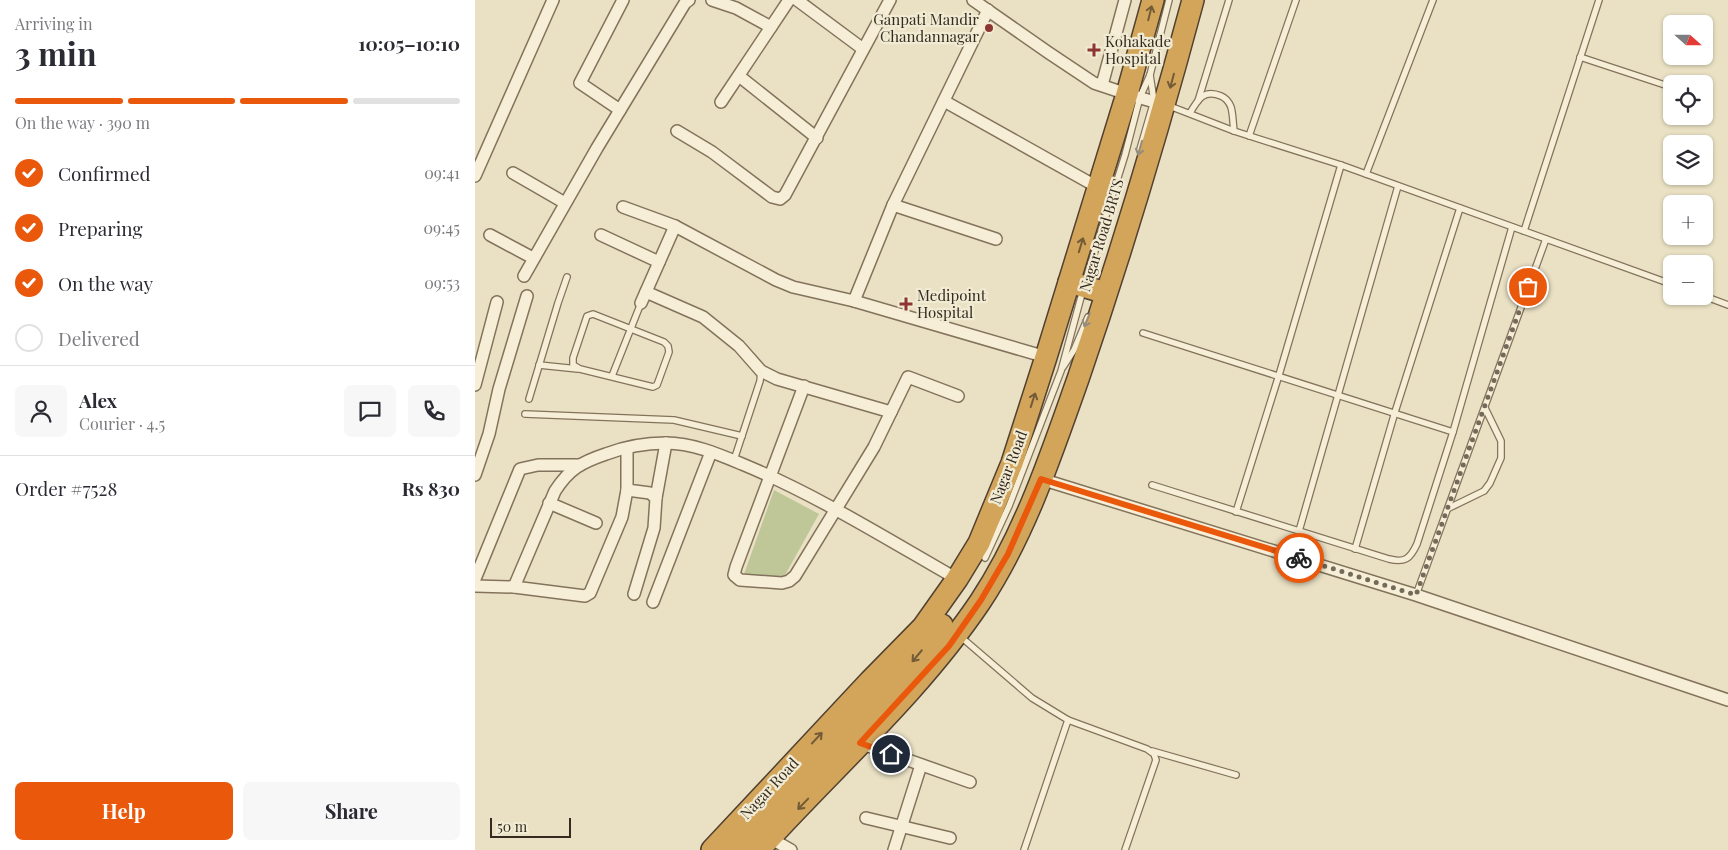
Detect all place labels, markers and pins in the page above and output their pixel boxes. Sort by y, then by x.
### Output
place label: Ganpati Mandir Chandannagar [873,9,979,46]
marker: Ganpati Mandir Chandannagar [983,22,995,34]
place label: Kohakade Hospital [1105,31,1171,68]
marker: Kohakade Hospital [1087,43,1101,57]
pin [1507,266,1549,308]
place label: Medipoint Hospital [917,285,987,322]
marker: Medipoint Hospital [899,297,913,311]
pin [870,733,912,775]

